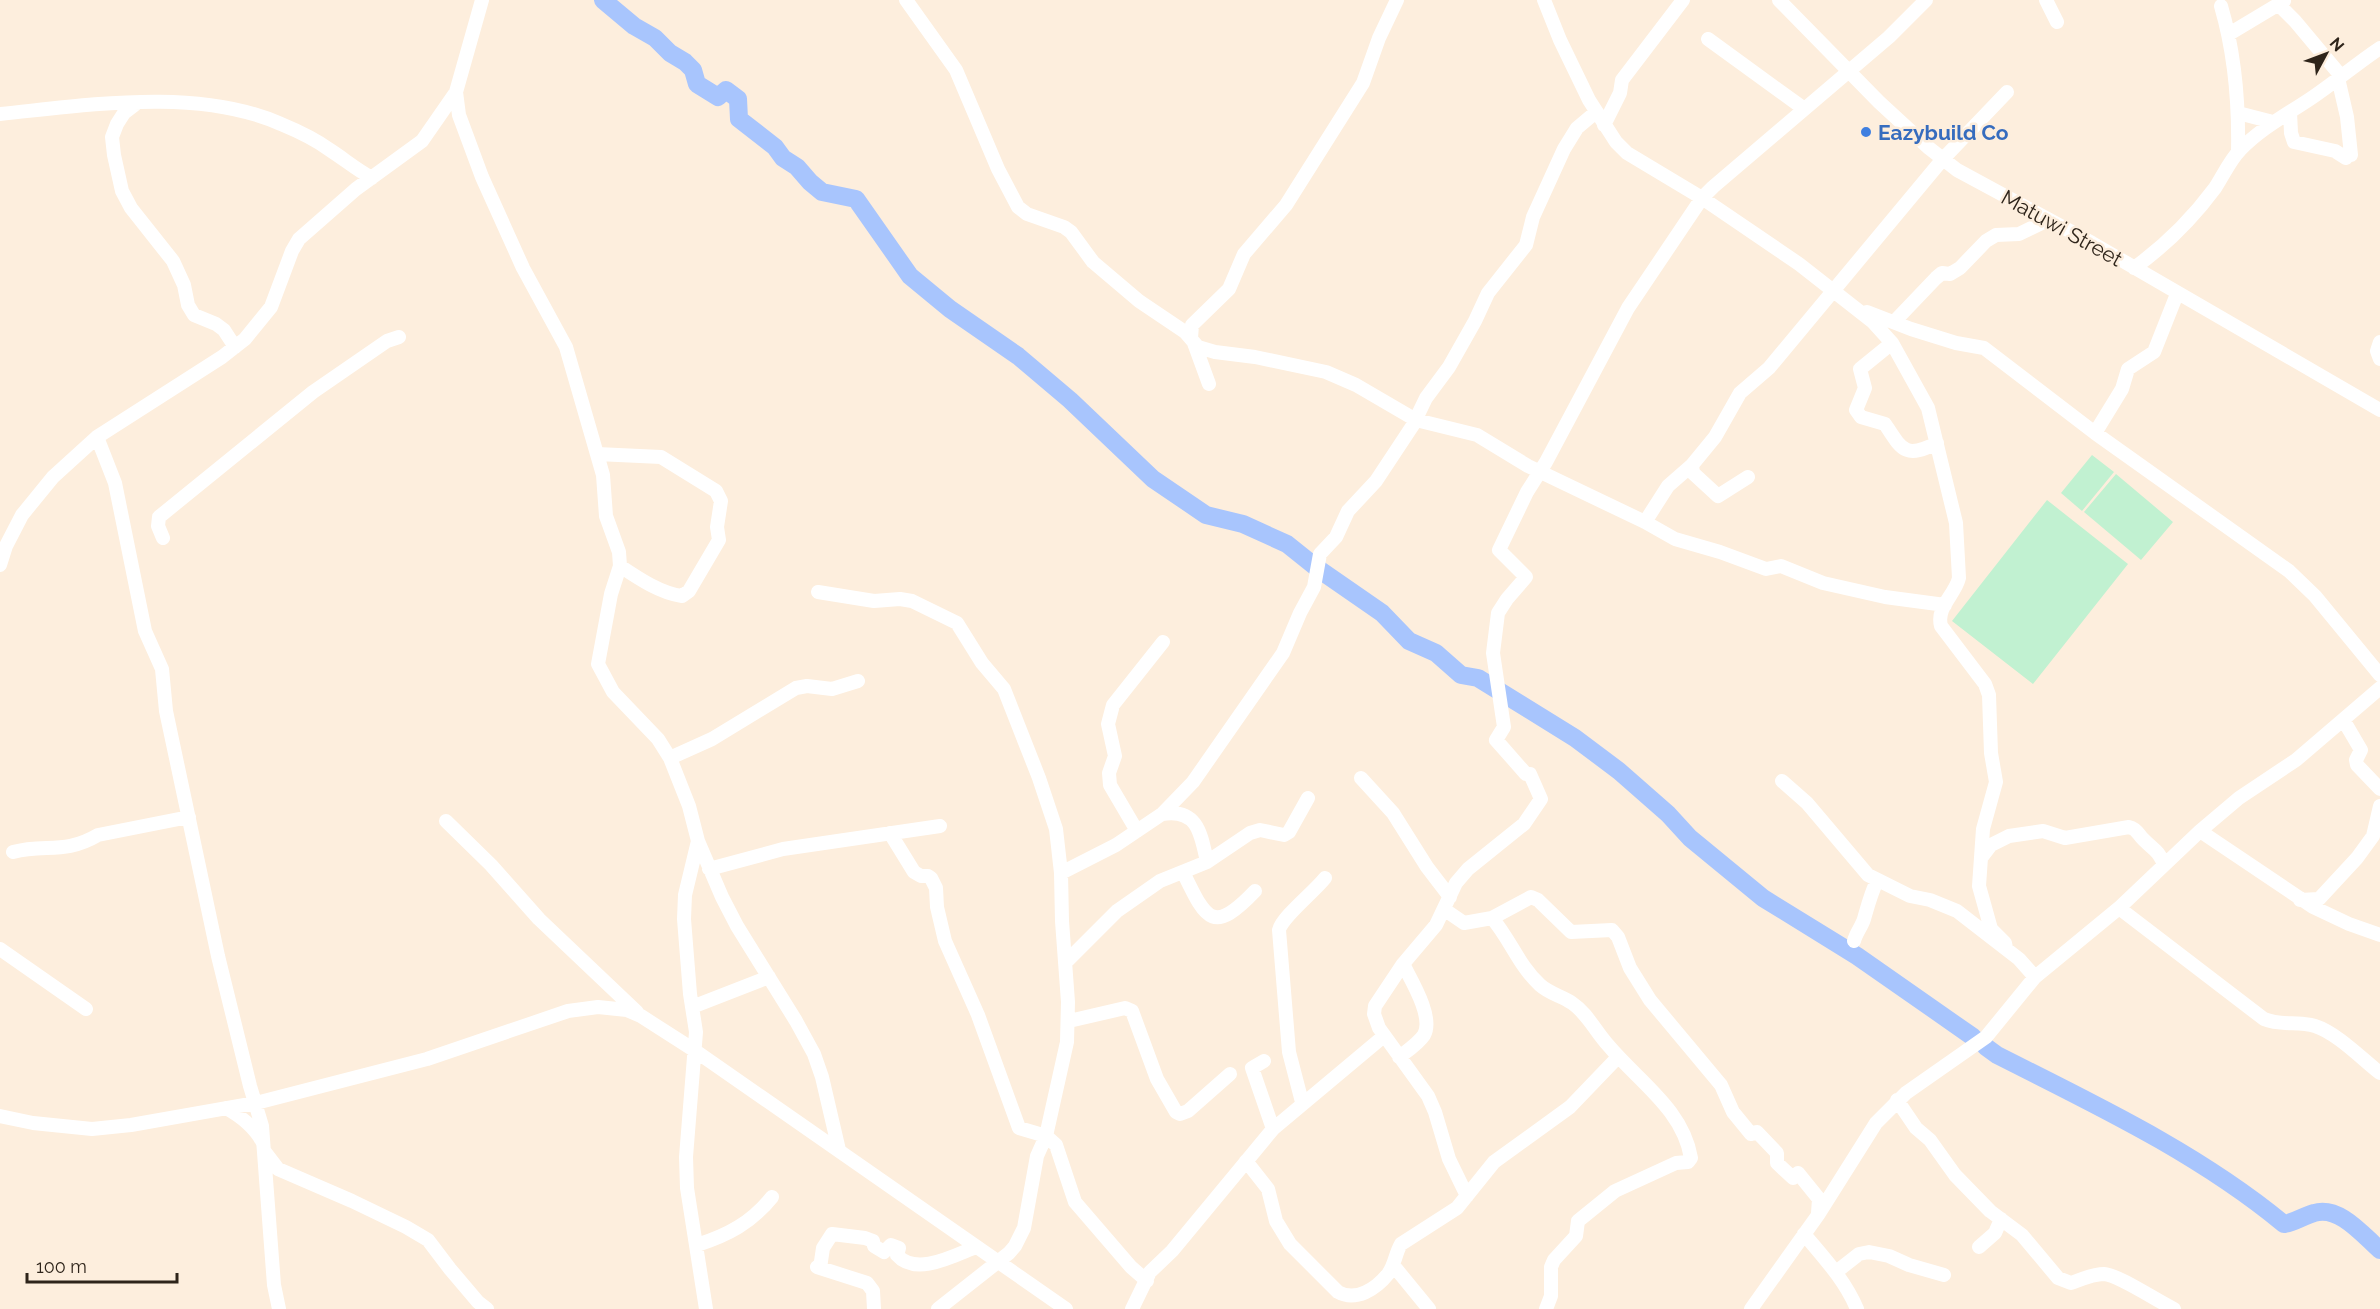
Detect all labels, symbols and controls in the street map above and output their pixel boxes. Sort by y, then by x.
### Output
north arrow [2296,24,2356,84]
text: N [2326,34,2348,55]
place label: Eazybuild Co [1878,120,2009,145]
marker: Eazybuild Co [1859,125,1873,139]
street label: Matuwi Street [1997,184,2127,272]
scale bar [27,1246,177,1284]
text: 100 m [36,1256,87,1277]

